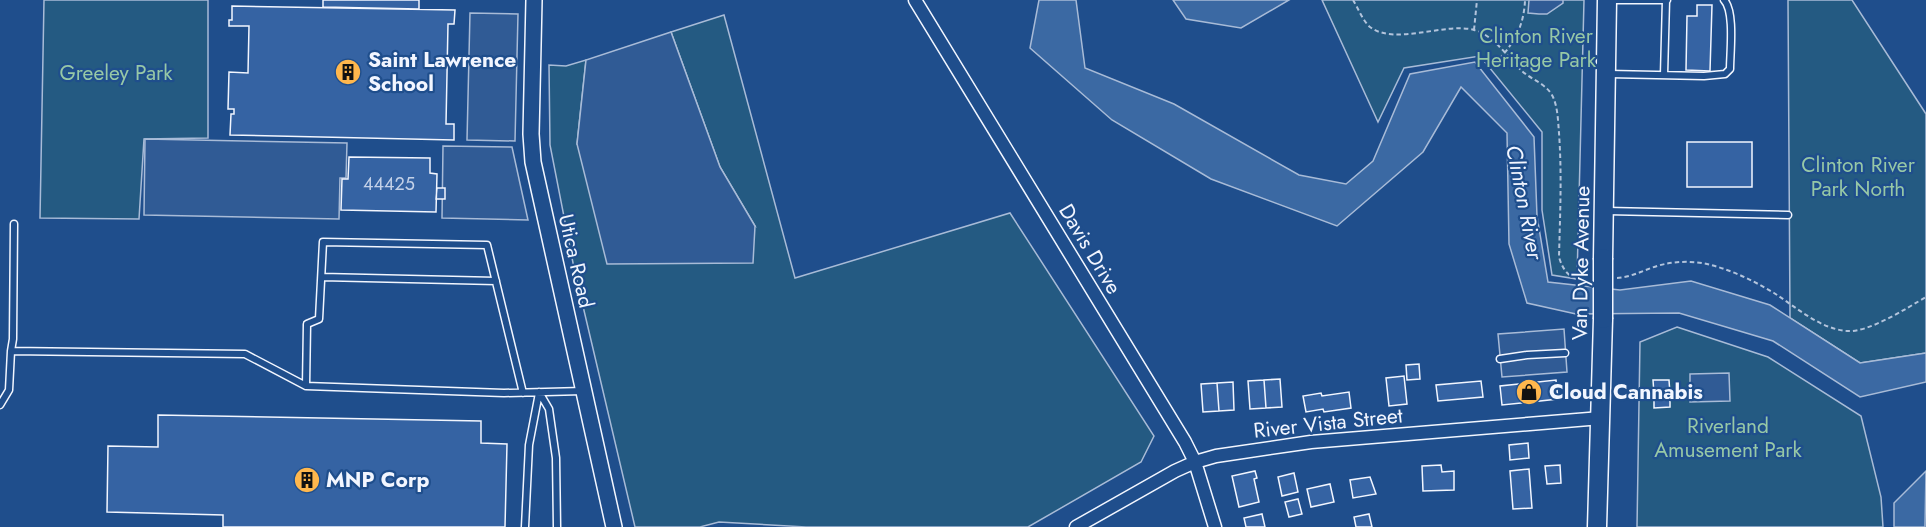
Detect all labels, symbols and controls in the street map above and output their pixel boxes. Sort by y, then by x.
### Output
park label: Clinton River Heritage Park [1476,21,1597,75]
place label: Saint Lawrence School [368,45,516,99]
building icon: Saint Lawrence School [333,57,363,87]
park label: Greeley Park [59,58,173,88]
water label: Clinton River [1498,142,1552,264]
park label: Clinton River Park North [1801,150,1916,204]
house number: 44425 [363,171,415,197]
street label: Van Dyke Avenue [1565,185,1597,340]
street label: Davis Drive [1051,198,1129,300]
street label: Utica Road [551,211,601,311]
shop icon: Cloud Cannabis [1514,377,1544,407]
place label: Cloud Cannabis [1549,377,1703,407]
street label: River Vista Street [1252,400,1404,446]
park label: Riverland Amusement Park [1654,411,1803,465]
building icon: MNP Corp [292,465,322,495]
place label: MNP Corp [326,465,430,495]

